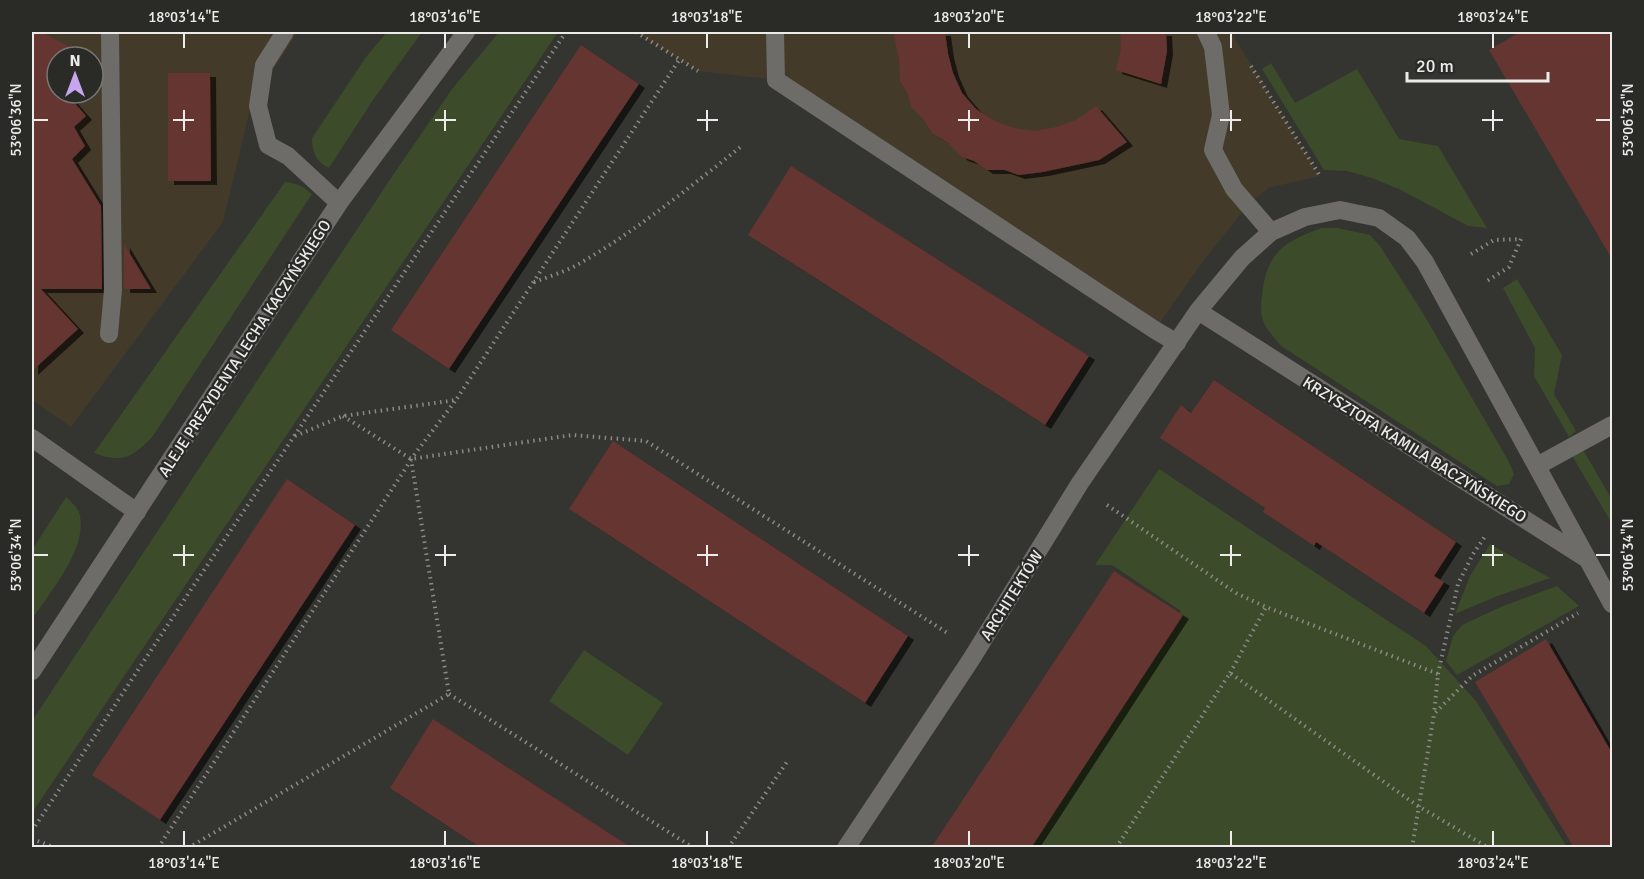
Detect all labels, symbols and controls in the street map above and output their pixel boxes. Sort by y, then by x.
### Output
text: 18°03'14"E [148,8,220,26]
text: 18°03'16"E [409,8,481,26]
text: 18°03'18"E [671,8,743,26]
text: 18°03'20"E [933,8,1005,26]
text: 18°03'22"E [1195,8,1267,26]
text: 18°03'24"E [1457,8,1529,26]
north arrow [45,45,105,105]
scale bar [1407,45,1548,83]
text: N [69,51,81,71]
text: 20 m [1416,55,1454,77]
text: 53°06'36"N [7,83,25,157]
text: 53°06'36"N [1619,83,1637,157]
street label: ALEJE PREZYDENTA LECHA KACZYŃSKIEGO [154,216,336,481]
street label: KRZYSZTOFA KAMILA BACZYŃSKIEGO [1299,372,1530,527]
text: 53°06'34"N [7,518,25,592]
text: 53°06'34"N [1619,518,1637,592]
street label: ARCHITEKTÓW [976,547,1048,644]
text: 18°03'14"E [148,854,220,872]
text: 18°03'16"E [409,854,481,872]
text: 18°03'18"E [671,854,743,872]
text: 18°03'20"E [933,854,1005,872]
text: 18°03'22"E [1195,854,1267,872]
text: 18°03'24"E [1457,854,1529,872]

